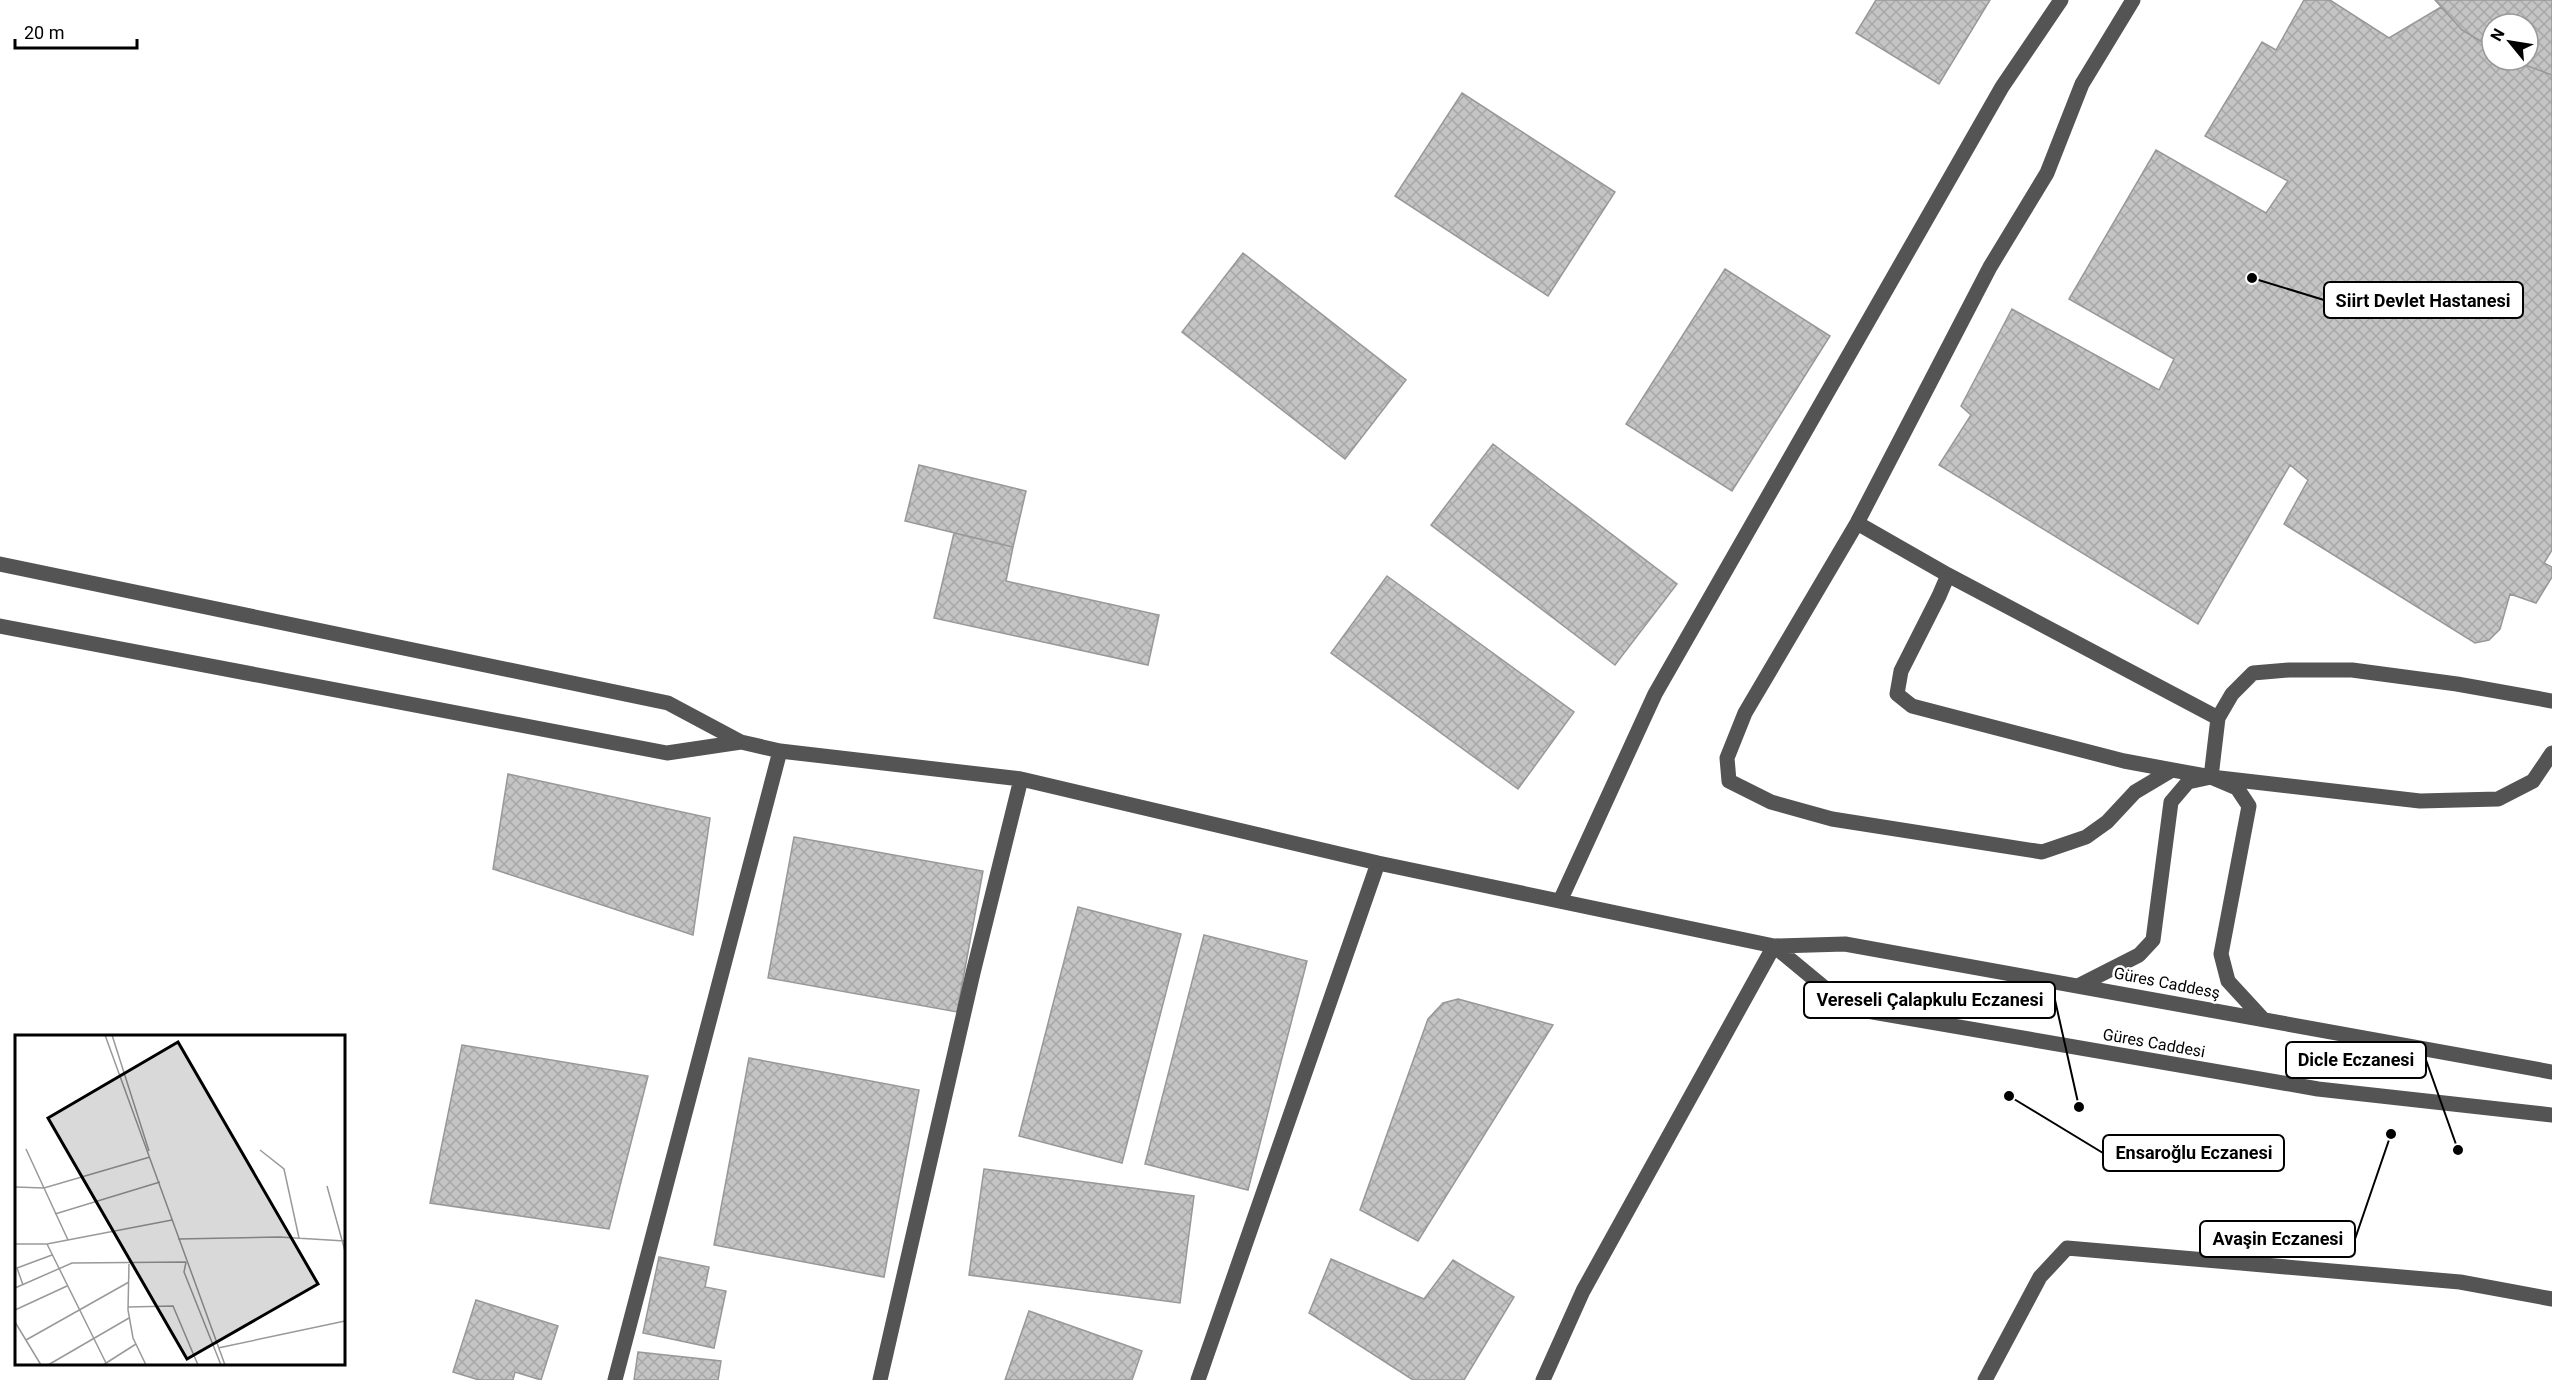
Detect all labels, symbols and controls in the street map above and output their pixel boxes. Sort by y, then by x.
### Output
scale bar [15,12,136,50]
north arrow [2480,12,2540,72]
text: 20 m [24,22,64,43]
text: N [2486,25,2508,44]
callout: Siirt Devlet Hastanesi [2324,282,2523,318]
text: Siirt Devlet Hastanesi [2336,290,2510,311]
street label: Güres Caddesş [2112,963,2222,1003]
callout: Vereseli Çalapkulu Eczanesi [1804,982,2055,1018]
text: Vereseli Çalapkulu Eczanesi [1816,989,2044,1010]
street label: Güres Caddesi [2101,1025,2207,1061]
inset map [15,1035,345,1365]
callout: Dicle Eczanesi [2286,1042,2426,1078]
text: Dicle Eczanesi [2298,1049,2414,1070]
callout: Ensaroğlu Eczanesi [2103,1135,2284,1171]
text: Ensaroğlu Eczanesi [2115,1142,2273,1163]
callout: Avaşin Eczanesi [2200,1221,2355,1257]
text: Avaşin Eczanesi [2213,1228,2343,1249]

